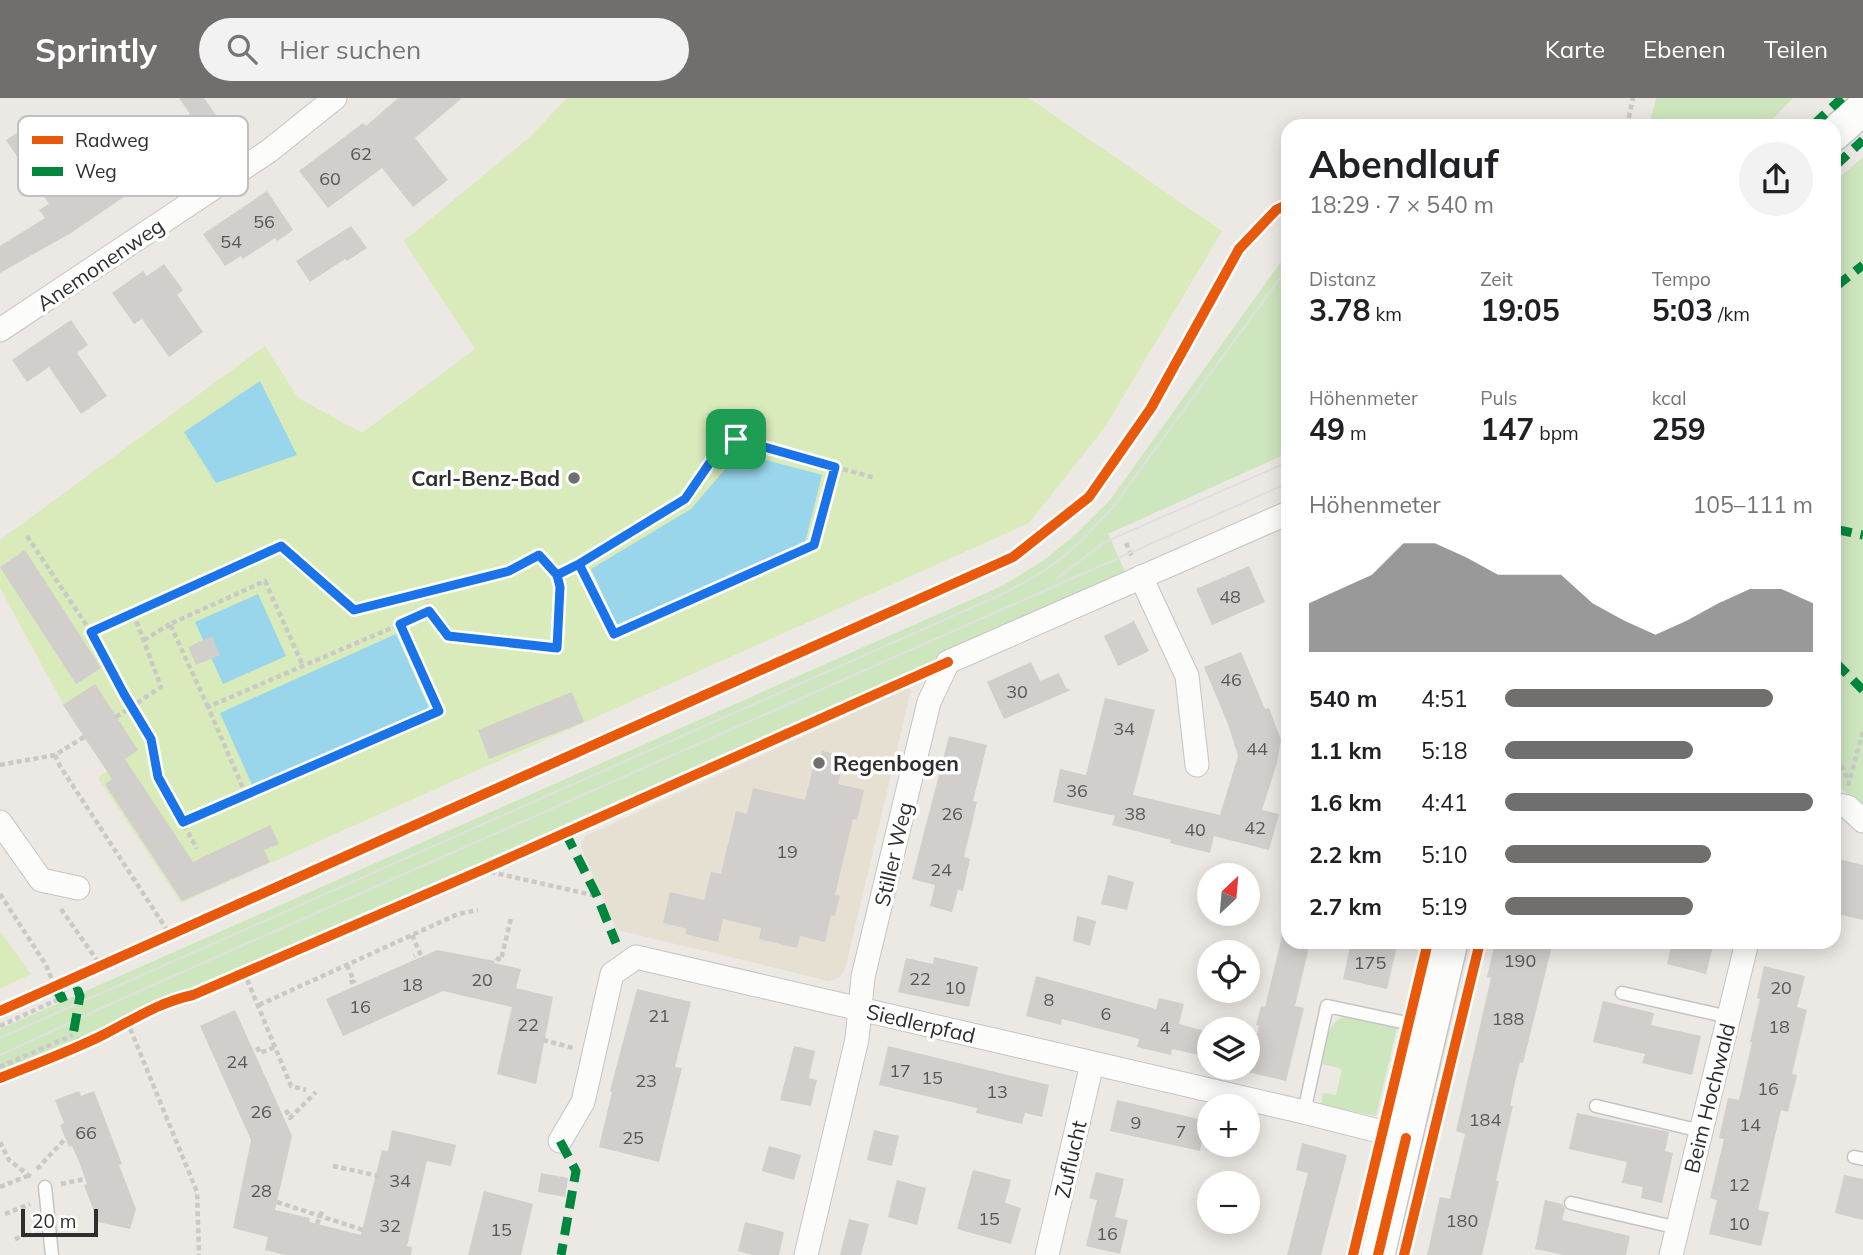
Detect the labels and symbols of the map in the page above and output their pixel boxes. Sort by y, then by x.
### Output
legend [18,116,248,196]
text: Radweg [75,128,149,152]
house number: 62 [350,142,372,165]
text: Weg [75,159,117,183]
house number: 60 [319,167,341,190]
house number: 56 [253,210,275,233]
street label: Anemonenweg [31,212,169,316]
house number: 54 [220,230,242,253]
pin [706,409,766,469]
place label: Carl-Benz-Bad [411,465,560,491]
marker: Carl-Benz-Bad [566,470,582,486]
house number: 48 [1219,585,1241,608]
house number: 46 [1220,668,1242,691]
house number: 30 [1006,680,1028,703]
house number: 34 [1113,717,1135,740]
house number: 44 [1246,737,1268,760]
place label: Regenbogen [833,750,959,776]
marker: Regenbogen [811,755,827,771]
house number: 36 [1066,779,1088,802]
street label: Stiller Weg [868,799,918,909]
house number: 26 [941,802,963,825]
house number: 38 [1124,802,1146,825]
house number: 42 [1244,816,1266,839]
house number: 40 [1184,818,1206,841]
house number: 19 [776,840,798,863]
house number: 24 [930,858,952,881]
north arrow [1197,863,1260,926]
house number: 190 [1504,949,1536,972]
house number: 175 [1354,951,1386,974]
house number: 22 [909,967,931,990]
house number: 20 [471,968,493,991]
house number: 18 [401,973,423,996]
house number: 10 [944,976,966,999]
house number: 20 [1770,976,1792,999]
house number: 8 [1044,988,1054,1011]
house number: 16 [349,995,371,1018]
street label: Siedlerpfad [864,998,978,1048]
house number: 6 [1101,1002,1111,1025]
house number: 21 [648,1004,670,1027]
house number: 188 [1492,1007,1524,1030]
house number: 22 [517,1013,539,1036]
house number: 18 [1768,1015,1790,1038]
house number: 4 [1160,1016,1171,1039]
street label: Beim Hochwald [1678,1020,1740,1176]
house number: 24 [226,1050,248,1073]
house number: 17 [889,1059,911,1082]
house number: 15 [921,1066,943,1089]
house number: 23 [635,1069,657,1092]
house number: 16 [1757,1077,1779,1100]
house number: 13 [986,1080,1008,1103]
house number: 26 [250,1100,272,1123]
house number: 184 [1469,1108,1501,1131]
house number: 9 [1131,1111,1141,1134]
house number: 14 [1739,1113,1761,1136]
street label: Zuflucht [1048,1118,1092,1200]
house number: 7 [1176,1120,1186,1143]
house number: 66 [75,1121,97,1144]
house number: 25 [622,1126,644,1149]
house number: 34 [389,1169,411,1192]
house number: 12 [1728,1173,1750,1196]
house number: 28 [250,1179,272,1202]
scale bar [21,1206,98,1238]
house number: 15 [978,1207,1000,1230]
house number: 180 [1446,1209,1478,1232]
house number: 10 [1728,1212,1750,1235]
house number: 32 [379,1214,401,1237]
house number: 15 [490,1218,512,1241]
house number: 16 [1096,1222,1118,1245]

